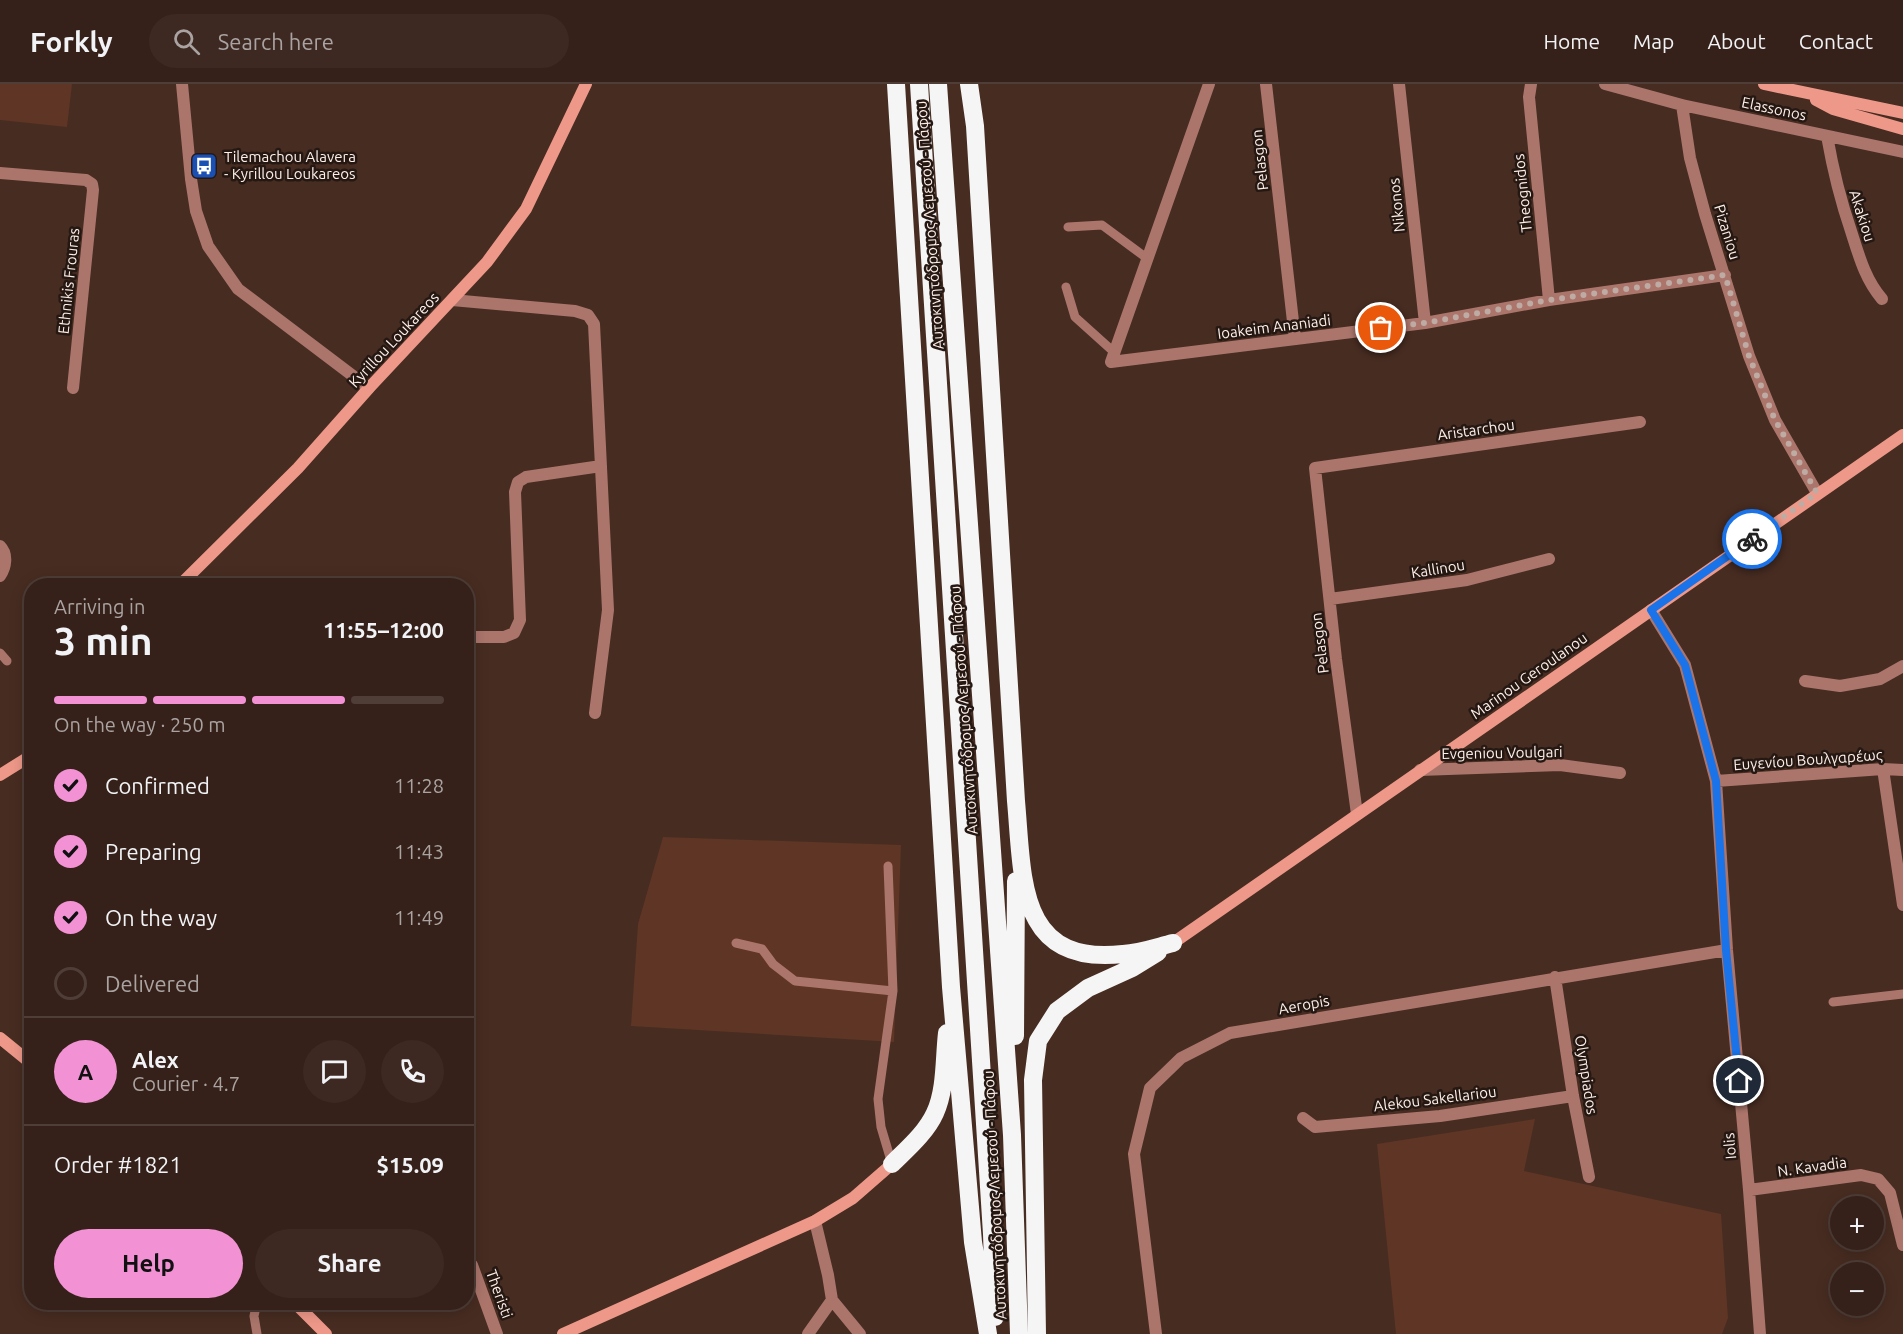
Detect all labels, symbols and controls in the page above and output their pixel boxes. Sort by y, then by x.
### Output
search box [149,14,569,68]
icon: search [170,25,203,58]
text: Forkly [30,26,113,57]
text: Search here [218,29,334,54]
text: Home [1543,29,1600,53]
text: Map [1633,29,1674,53]
text: About [1707,29,1766,53]
text: Contact [1799,29,1873,53]
street label: Elassonos [1740,93,1808,124]
street label: Αυτοκινητόδρομος Λεμεσού - Πάφου [912,100,947,350]
street label: Pelasgon [1248,129,1271,191]
place label: Tilemachou Alavera - Kyrillou Loukareos [224,148,356,182]
bus stop icon: Tilemachou Alavera - Kyrillou Loukareos [189,151,219,181]
street label: Theognidos [1510,153,1535,233]
street label: Nikonos [1385,177,1408,233]
street label: Akakiou [1846,188,1879,244]
street label: Pizaniou [1711,202,1744,261]
street label: Ethnikis Frouras [54,227,83,335]
street label: Kyrillou Loukareos [345,289,442,391]
pin [1355,302,1406,353]
street label: Ioakeim Ananiadi [1216,311,1332,342]
icon: bag [1364,311,1397,344]
street label: Aristarchou [1436,416,1516,443]
courier [1722,509,1782,569]
icon: bike [1736,523,1769,556]
street label: Kallinou [1410,556,1466,581]
street label: Αυτοκινητόδρομος Λεμεσού - Πάφου [946,585,981,835]
text: Arriving in [54,595,145,618]
street label: Pelasgon [1307,612,1332,674]
text: 11:55–12:00 [323,617,444,642]
text: 3 min [54,619,153,662]
street label: Marinou Geroulanou [1467,629,1590,722]
text: On the way · 250 m [54,713,226,736]
street label: Evgeniou Voulgari [1441,743,1563,762]
street label: Ευγενίου Βουλγαρέως [1733,746,1883,773]
icon: check [54,769,87,802]
text: Confirmed [105,773,210,798]
text: 11:28 [394,774,444,797]
icon: check [54,835,87,868]
text: Preparing [105,839,202,864]
text: 11:43 [394,840,444,863]
icon: check [54,901,87,934]
text: On the way [105,905,217,930]
text: 11:49 [394,906,444,929]
text: Delivered [105,971,200,996]
street label: Aeropis [1277,992,1331,1017]
street label: Olympiados [1572,1034,1601,1116]
button: chat [303,1040,366,1103]
button: phone [381,1040,444,1103]
text: Alex [132,1047,179,1072]
pin [1713,1055,1764,1106]
text: A [78,1059,93,1084]
icon: home [1722,1064,1755,1097]
street label: Αυτοκινητόδρομος Λεμεσού - Πάφου [979,1070,1010,1320]
text: Courier · 4.7 [132,1072,240,1095]
street label: Alekou Sakellariou [1373,1083,1497,1114]
street label: Iolis [1720,1132,1739,1160]
text: Order #1821 [54,1152,182,1177]
text: $15.09 [377,1152,444,1177]
street label: N. Kavadia [1776,1153,1848,1180]
map controls [1830,1196,1884,1316]
button: + [1830,1196,1884,1250]
button: Help [54,1229,243,1298]
button: Share [255,1229,444,1298]
button: − [1830,1262,1884,1316]
street label: Theristi [483,1267,516,1321]

